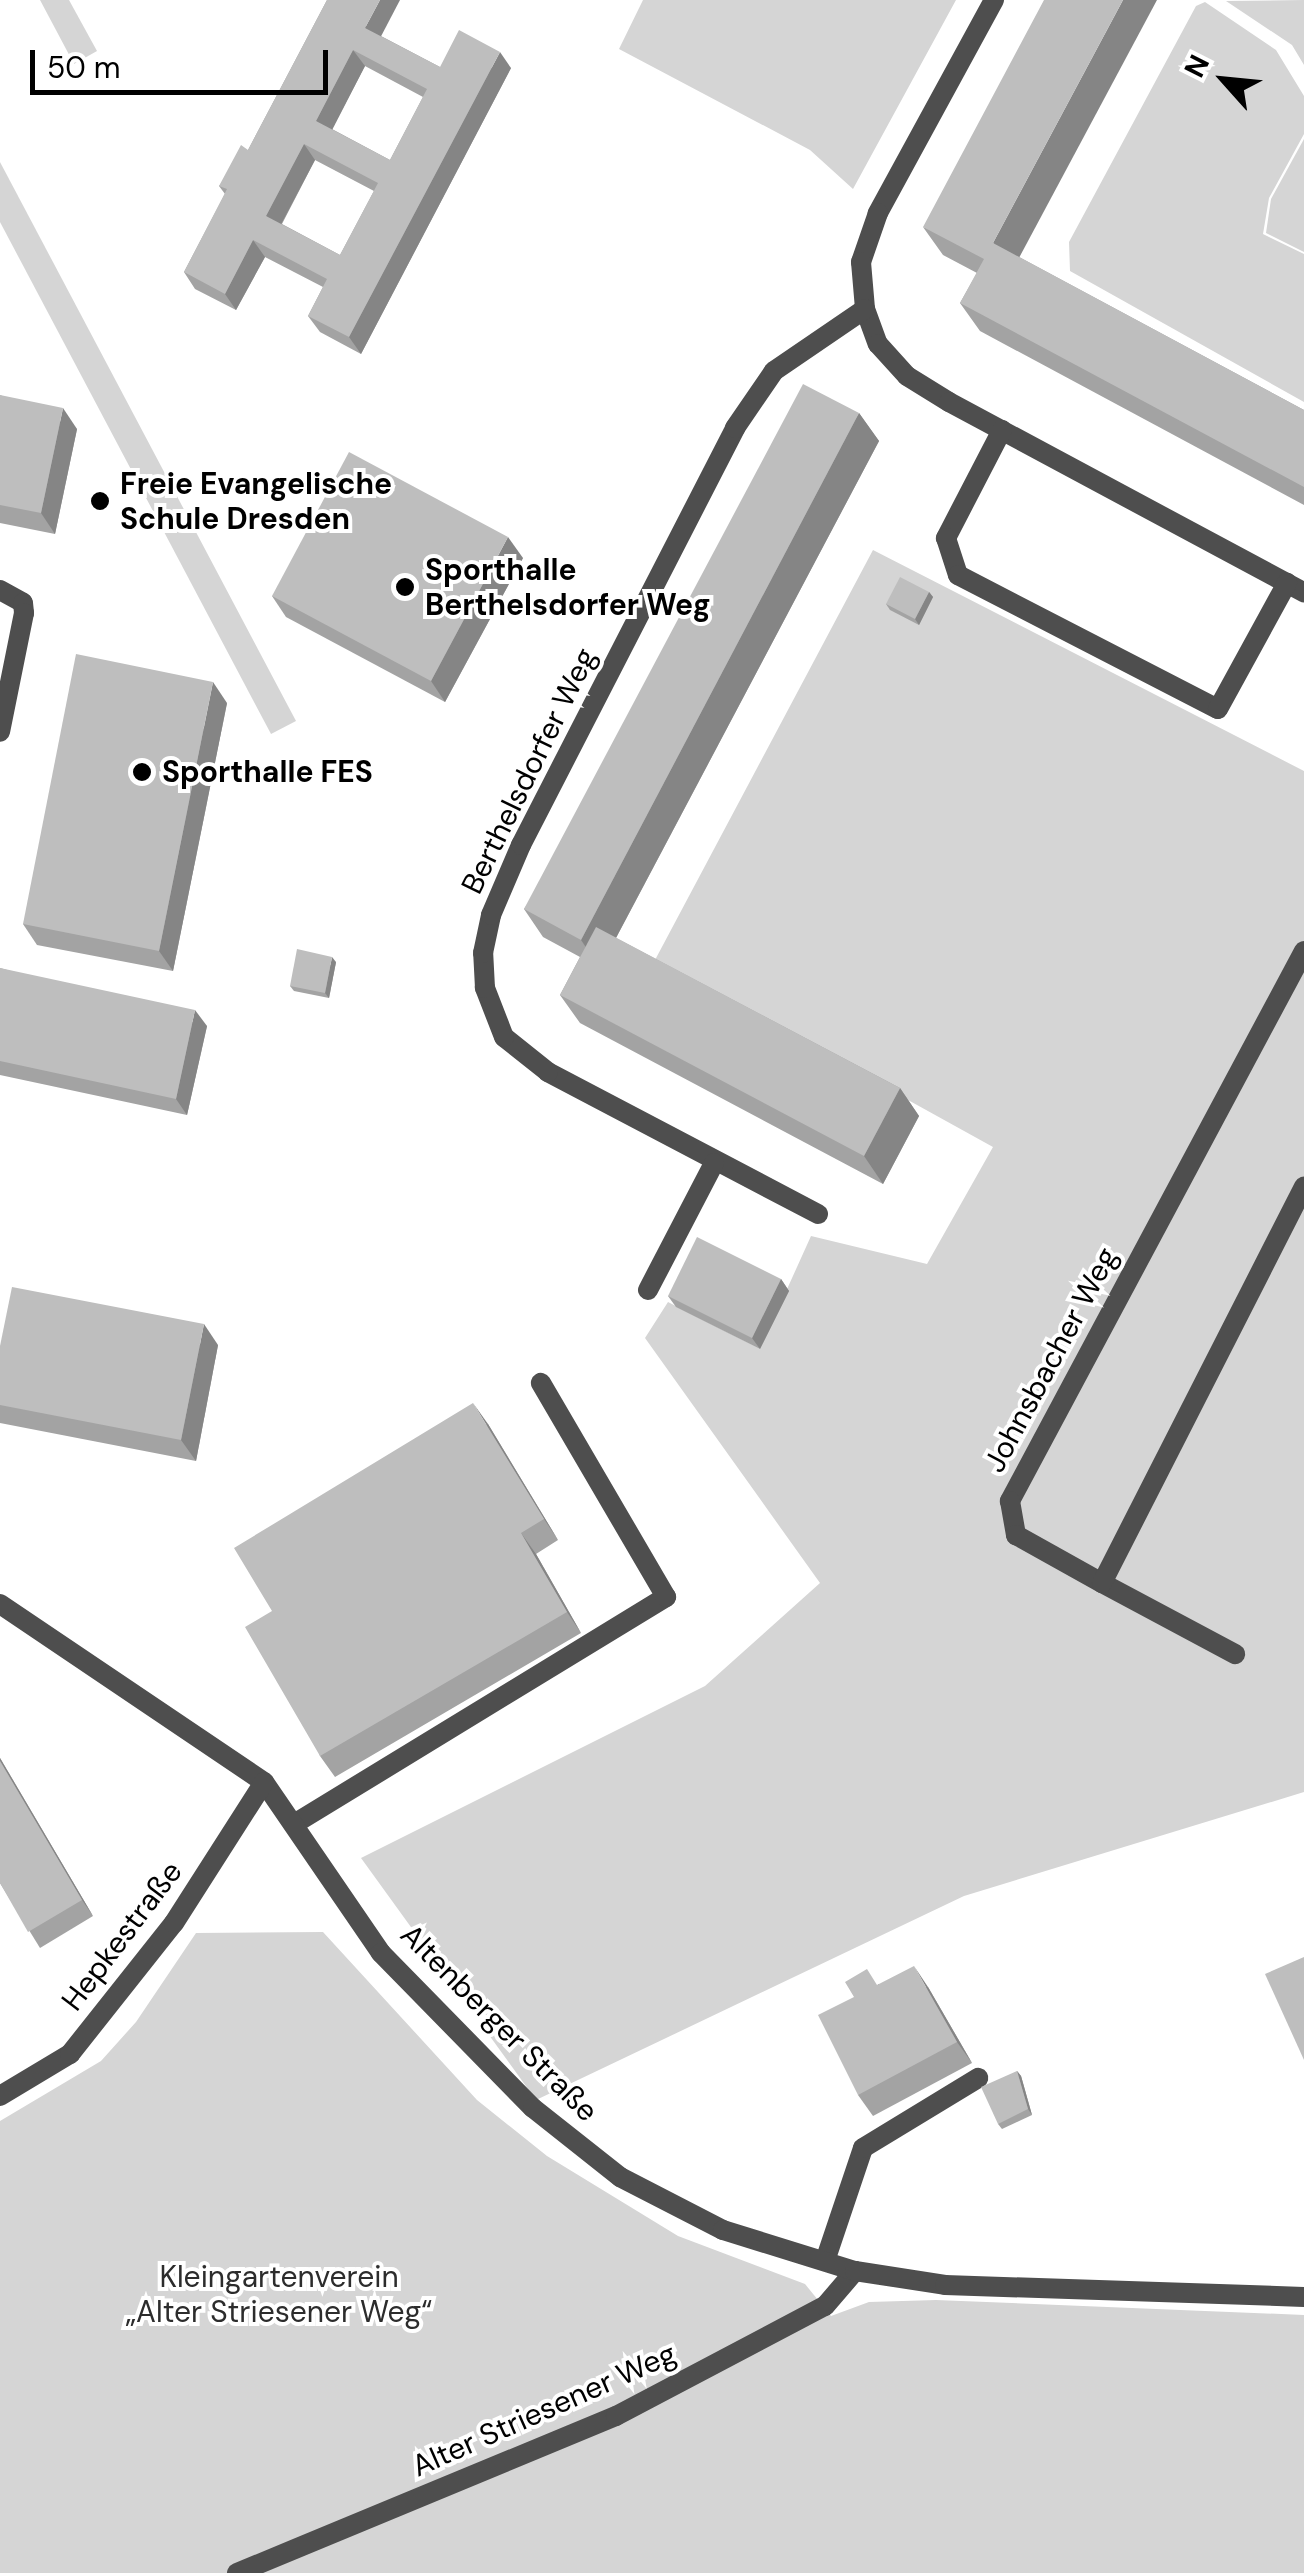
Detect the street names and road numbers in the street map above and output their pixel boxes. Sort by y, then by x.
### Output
street label: Berthelsdorfer Weg [454,642,604,900]
street label: Johnsbacher Weg [977,1242,1125,1478]
street label: Hepkestraße [54,1854,190,2018]
street label: Altenberger Straße [393,1917,605,2129]
street label: Alter Striesener Weg [406,2336,682,2484]

